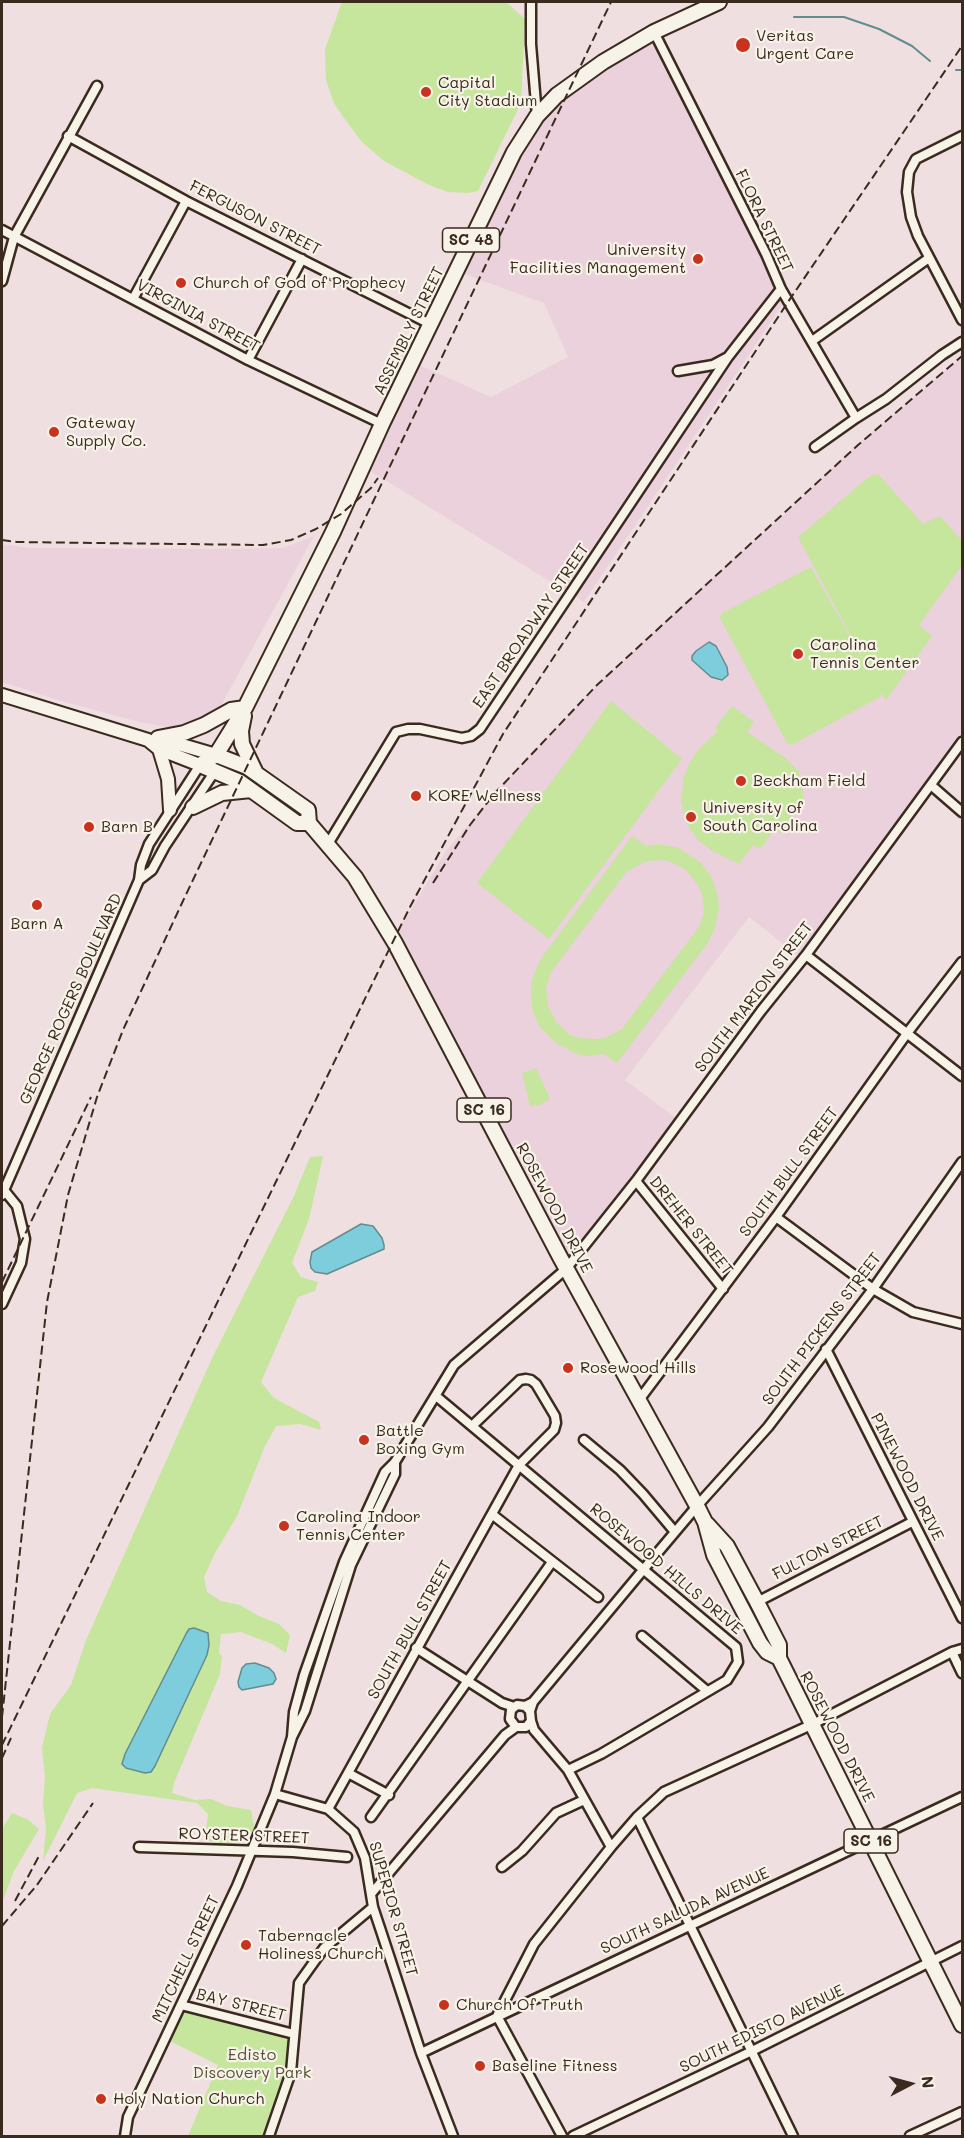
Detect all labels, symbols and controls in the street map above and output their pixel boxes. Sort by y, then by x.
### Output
place label: Veritas Urgent Care [756,26,854,64]
marker: Veritas Urgent Care [734,36,752,54]
place label: Capital City Stadium [438,73,537,111]
marker: Capital City Stadium [419,85,433,99]
street label: FLORA STREET [731,167,797,275]
street label: FERGUSON STREET [186,177,324,259]
road number: SC 48 [442,228,500,252]
place label: University Facilities Management [510,240,686,278]
marker: University Facilities Management [691,252,705,266]
street label: ASSEMBLY STREET [370,264,448,398]
place label: Church of God of Prophecy [193,273,406,293]
street label: VIRGINIA STREET [133,275,263,357]
marker: Church of God of Prophecy [174,276,188,290]
place label: Gateway Supply Co. [66,413,147,451]
marker: Gateway Supply Co. [47,425,61,439]
street label: EAST BROADWAY STREET [469,540,593,712]
place label: Carolina Tennis Center [810,635,920,673]
marker: Carolina Tennis Center [791,647,805,661]
place label: Beckham Field [753,771,866,791]
marker: Beckham Field [734,774,748,788]
place label: KORE Wellness [428,786,541,806]
marker: KORE Wellness [409,789,423,803]
place label: University of South Carolina [703,798,818,836]
marker: University of South Carolina [684,810,698,824]
place label: Barn B [101,817,153,837]
marker: Barn B [82,820,96,834]
street label: GEORGE ROGERS BOULEVARD [16,890,126,1108]
marker: Barn A [30,898,44,912]
place label: Barn A [11,914,63,934]
street label: SOUTH MARION STREET [691,918,817,1076]
road number: SC 16 [457,1098,511,1122]
street label: SOUTH BULL STREET [735,1103,843,1241]
street label: ROSEWOOD DRIVE [512,1140,596,1276]
street label: DREHER STREET [645,1173,737,1279]
street label: SOUTH PICKENS STREET [758,1249,886,1409]
place label: Rosewood Hills [580,1358,696,1378]
marker: Rosewood Hills [561,1361,575,1375]
street label: PINEWOOD DRIVE [866,1410,948,1544]
place label: Battle Boxing Gym [376,1421,465,1459]
marker: Battle Boxing Gym [357,1433,371,1447]
street label: ROSEWOOD HILLS DRIVE [586,1499,746,1639]
place label: Carolina Indoor Tennis Center [296,1507,421,1545]
street label: FULTON STREET [769,1512,887,1584]
marker: Carolina Indoor Tennis Center [277,1519,291,1533]
street label: SOUTH BULL STREET [364,1557,456,1703]
street label: ROSEWOOD DRIVE [796,1668,878,1806]
street label: ROYSTER STREET [178,1824,310,1848]
road number: SC 16 [844,1829,898,1853]
street label: SUPERIOR STREET [365,1839,421,1979]
street label: SOUTH SALUDA AVENUE [598,1863,772,1959]
street label: MITCHELL STREET [148,1892,224,2026]
place label: Tabernacle Holiness Church [258,1926,383,1964]
marker: Tabernacle Holiness Church [239,1938,253,1952]
street label: SOUTH EDISTO AVENUE [677,1981,847,2077]
street label: BAY STREET [194,1985,288,2025]
place label: Church Of Truth [456,1995,583,2015]
marker: Church Of Truth [437,1998,451,2012]
park label: Edisto Discovery Park [193,2045,311,2083]
north arrow [880,2054,940,2114]
place label: Baseline Fitness [492,2056,618,2076]
marker: Baseline Fitness [473,2059,487,2073]
text: N [917,2075,939,2089]
place label: Holy Nation Church [113,2089,264,2109]
marker: Holy Nation Church [94,2092,108,2106]

